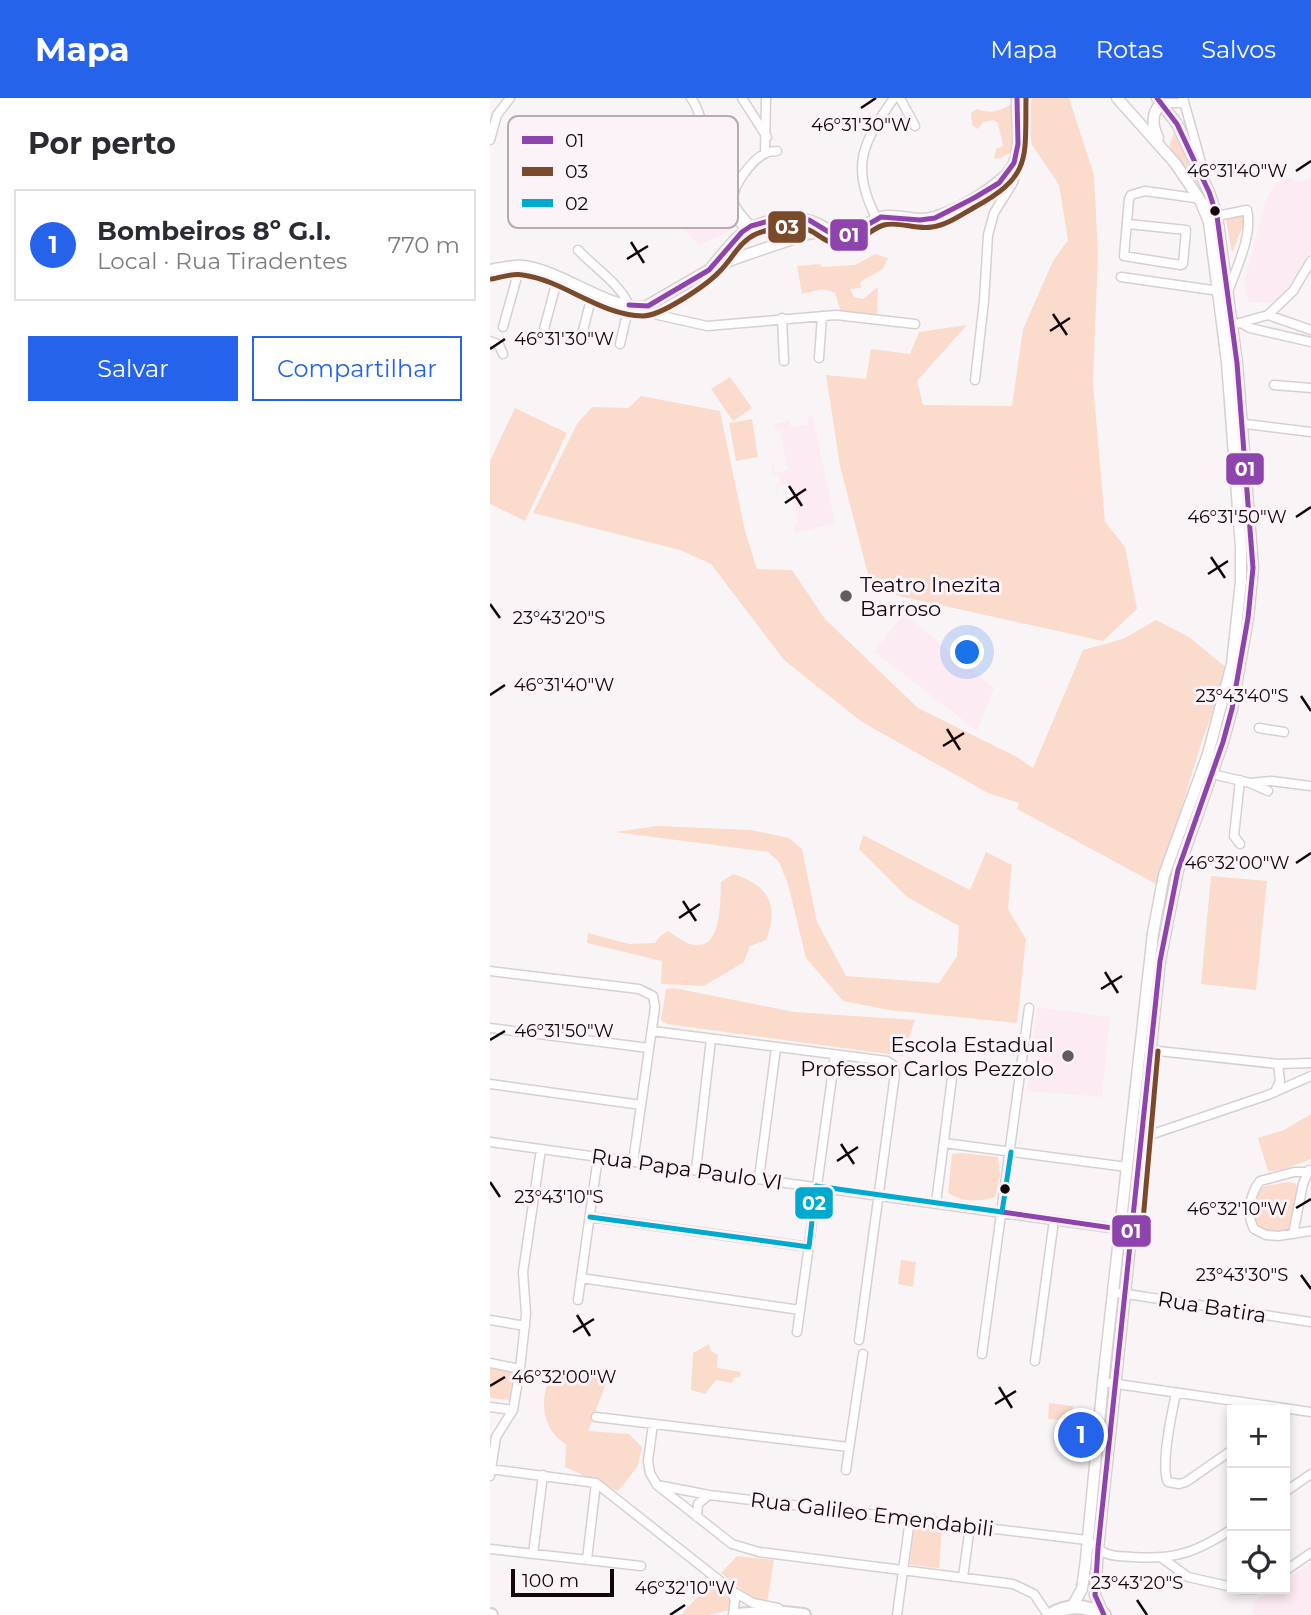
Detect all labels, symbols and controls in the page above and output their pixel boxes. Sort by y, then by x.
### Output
text: Mapa [35,29,130,69]
text: Mapa [990,35,1058,64]
text: Rotas [1096,35,1163,64]
text: Salvos [1201,35,1276,64]
text: 46°31'30"W [811,114,911,136]
legend [508,116,738,228]
text: Por perto [28,125,176,162]
text: 01 [565,129,584,152]
text: 03 [565,160,588,183]
text: 46°31'40"W [1187,160,1287,182]
text: 02 [565,192,589,215]
unlabelled marker [1208,204,1222,218]
line badge: 03 [767,210,807,244]
text: Bombeiros 8º G.I. [97,215,331,247]
text: 03 [775,216,799,239]
line badge: 01 [829,218,869,252]
text: 01 [839,224,859,247]
text: 1 [48,231,58,259]
text: 770 m [388,231,460,259]
text: Local · Rua Tiradentes [97,247,347,275]
text: 46°31'30"W [514,328,614,350]
button: Salvar [28,336,238,401]
button: Compartilhar [252,336,462,401]
line badge: 01 [1225,452,1265,486]
text: 01 [1235,458,1255,481]
text: 46°31'50"W [1187,506,1287,528]
place label: Teatro Inezita Barroso [860,572,1001,621]
marker: Teatro Inezita Barroso [838,588,854,604]
text: 23°43'20"S [513,607,605,629]
your location [950,635,984,669]
text: 46°31'40"W [514,674,614,696]
text: 23°43'40"S [1195,685,1289,707]
text: 46°32'00"W [1184,852,1290,874]
text: 46°31'50"W [514,1020,614,1042]
place label: Escola Estadual Professor Carlos Pezzolo [800,1032,1054,1081]
marker: Escola Estadual Professor Carlos Pezzolo [1060,1048,1076,1064]
street label: Rua Papa Paulo VI [590,1143,784,1195]
unlabelled marker [998,1182,1012,1196]
text: 23°43'10"S [514,1186,604,1208]
line badge: 02 [794,1186,834,1220]
text: 02 [802,1192,826,1215]
text: 46°32'10"W [1187,1198,1287,1220]
line badge: 01 [1111,1214,1152,1248]
text: 01 [1121,1220,1141,1243]
text: 23°43'30"S [1196,1264,1288,1286]
street label: Rua Batira [1156,1286,1268,1328]
text: 46°32'00"W [511,1366,617,1388]
map controls [1227,1405,1290,1594]
button: + [1227,1405,1290,1468]
pin: 1 [1058,1409,1104,1461]
button: − [1227,1468,1290,1531]
street label: Rua Galileo Emendabili [749,1487,995,1541]
button: locate [1227,1531,1290,1594]
scale bar [511,1566,614,1598]
text: 100 m [522,1569,579,1592]
text: 23°43'20"S [1091,1572,1183,1594]
text: 46°32'10"W [635,1577,735,1599]

